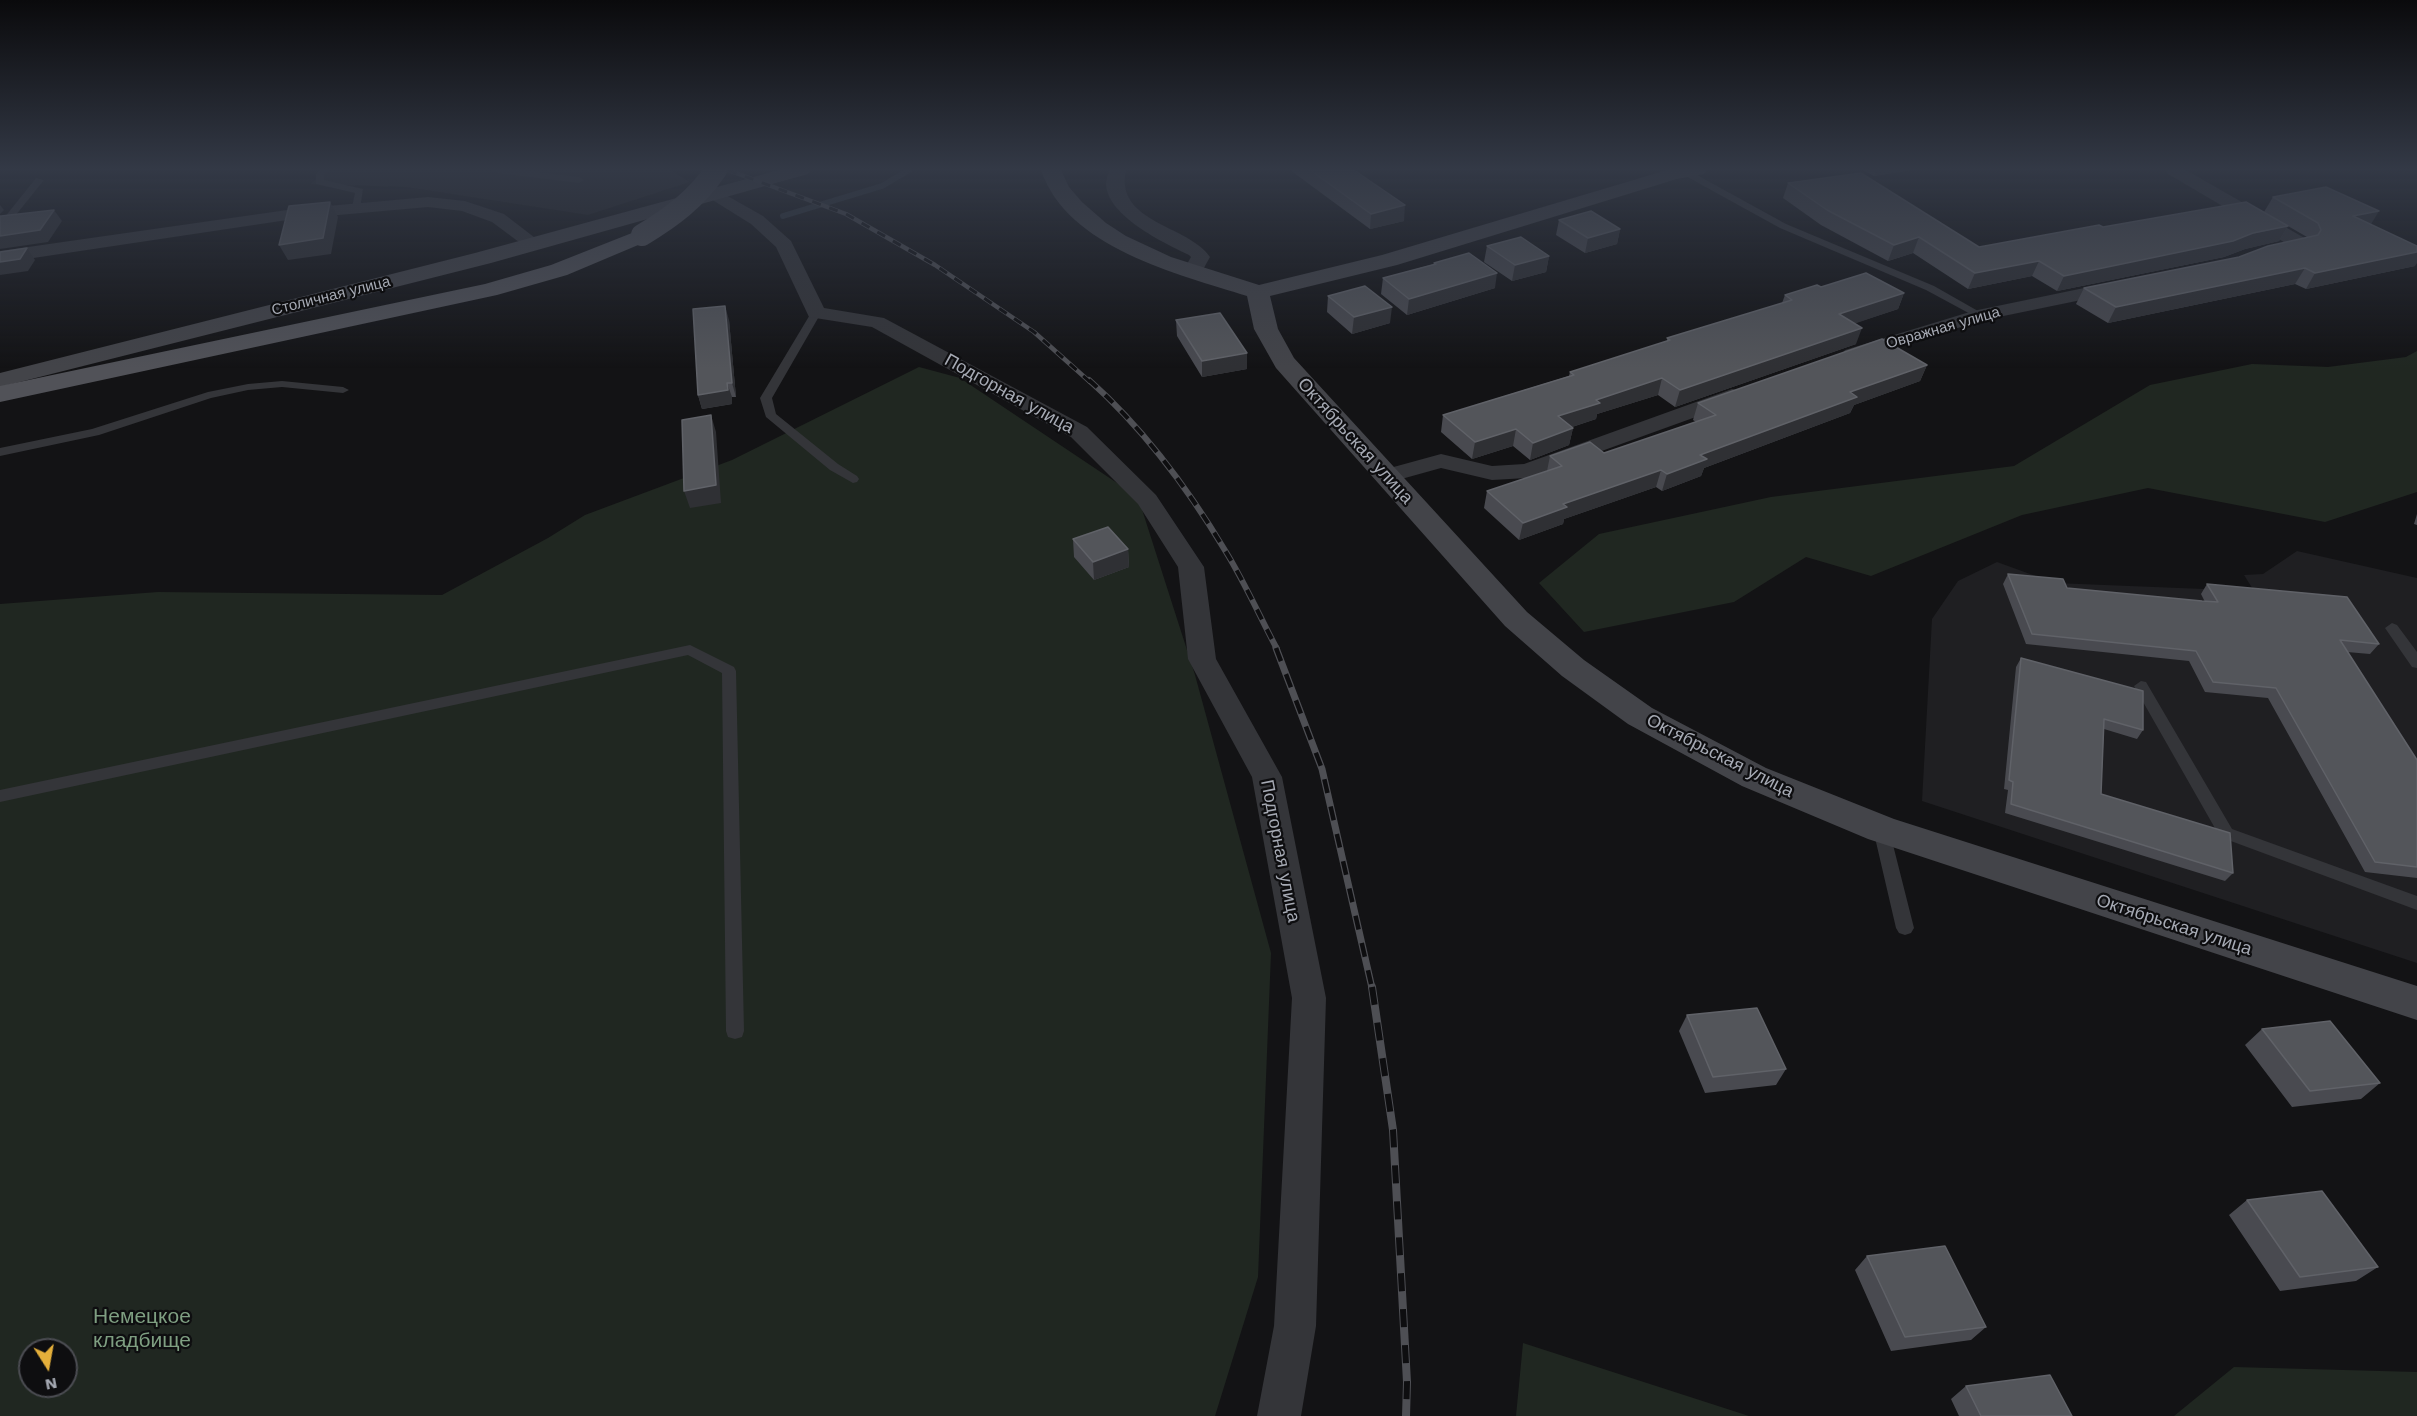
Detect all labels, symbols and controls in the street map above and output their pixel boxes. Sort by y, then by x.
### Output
street label: Столичная улица [270,273,392,319]
street label: Овражная улица [1884,303,2002,353]
street label: Подгорная улица [941,350,1077,438]
street label: Октябрьская улица [1293,373,1417,509]
street label: Октябрьская улица [1643,710,1797,802]
street label: Подгорная улица [1256,778,1304,924]
street label: Октябрьская улица [2093,890,2255,960]
park label: Немецкое кладбище [93,1304,191,1354]
north arrow [18,1338,78,1398]
text: N [44,1374,59,1395]

